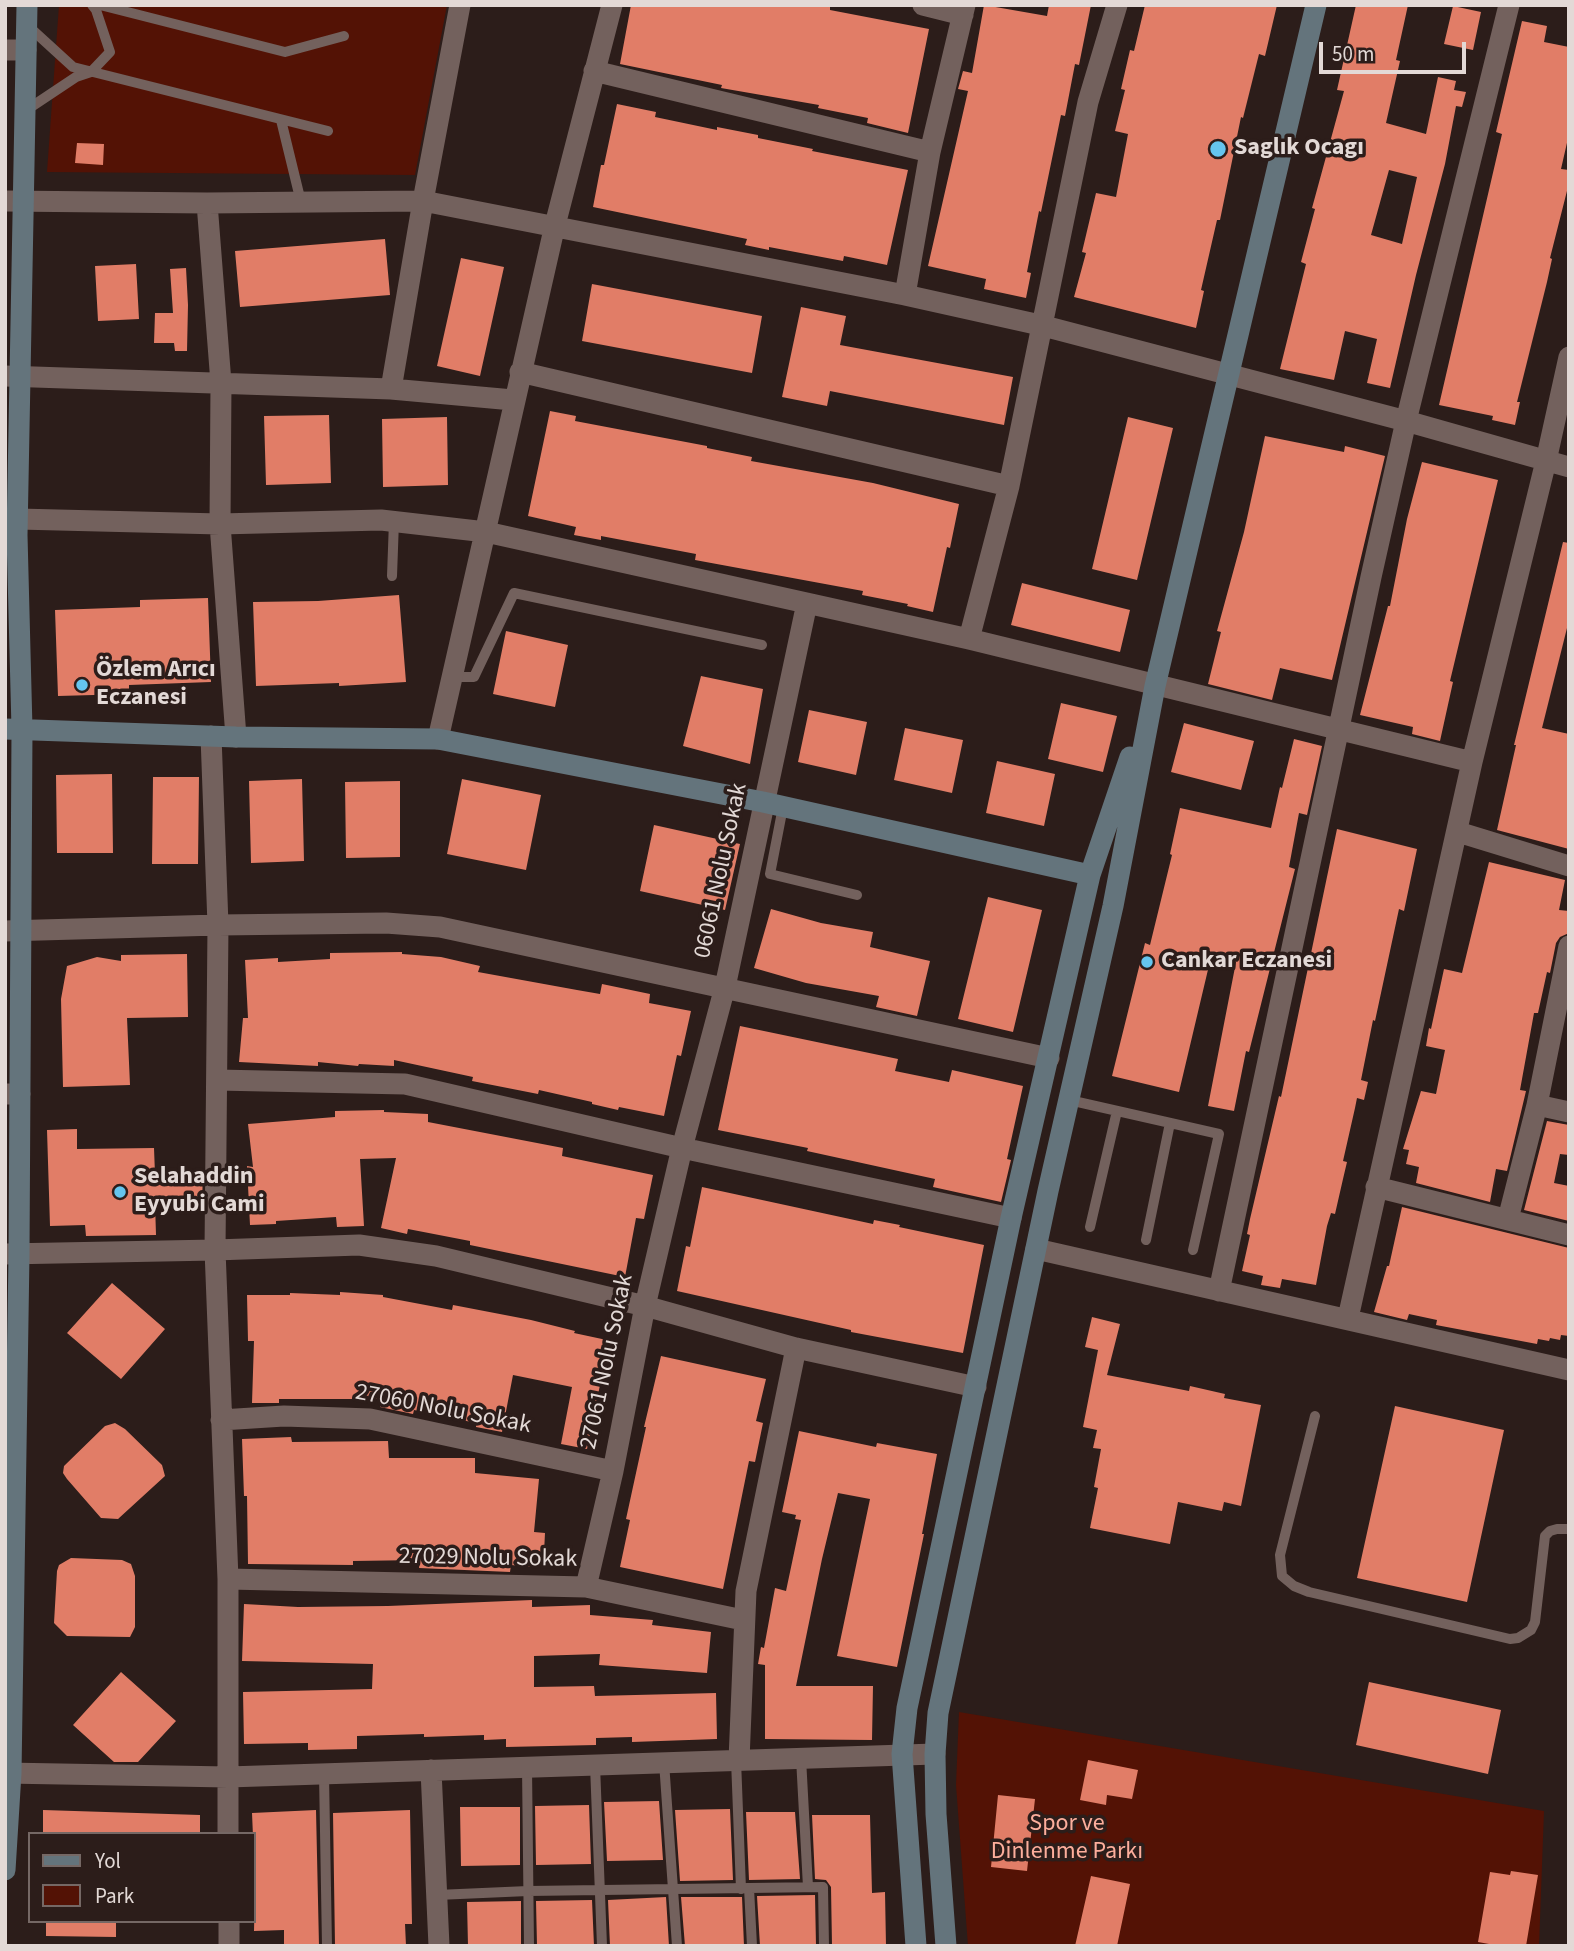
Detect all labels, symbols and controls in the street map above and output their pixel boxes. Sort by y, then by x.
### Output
scale bar [1322,28,1469,72]
text: 50 m [1332,39,1374,69]
place label: Saglık Ocagı [1234,135,1364,163]
marker: Saglık Ocagı [1208,139,1228,159]
place label: Özlem Arıcı Eczanesi [96,657,216,713]
marker: Özlem Arıcı Eczanesi [74,677,90,693]
street label: 06061 Nolu Sokak [689,781,755,961]
place label: Cankar Eczanesi [1161,948,1332,976]
marker: Cankar Eczanesi [1139,954,1155,970]
place label: Selahaddin Eyyubi Cami [134,1164,265,1220]
marker: Selahaddin Eyyubi Cami [112,1184,128,1200]
street label: 27061 Nolu Sokak [575,1272,641,1452]
street label: 27060 Nolu Sokak [353,1379,533,1441]
street label: 27029 Nolu Sokak [399,1543,577,1575]
park label: Spor ve Dinlenme Parkı [991,1811,1143,1867]
legend [28,1832,256,1923]
text: Yol [95,1846,121,1876]
text: Park [95,1881,134,1911]

